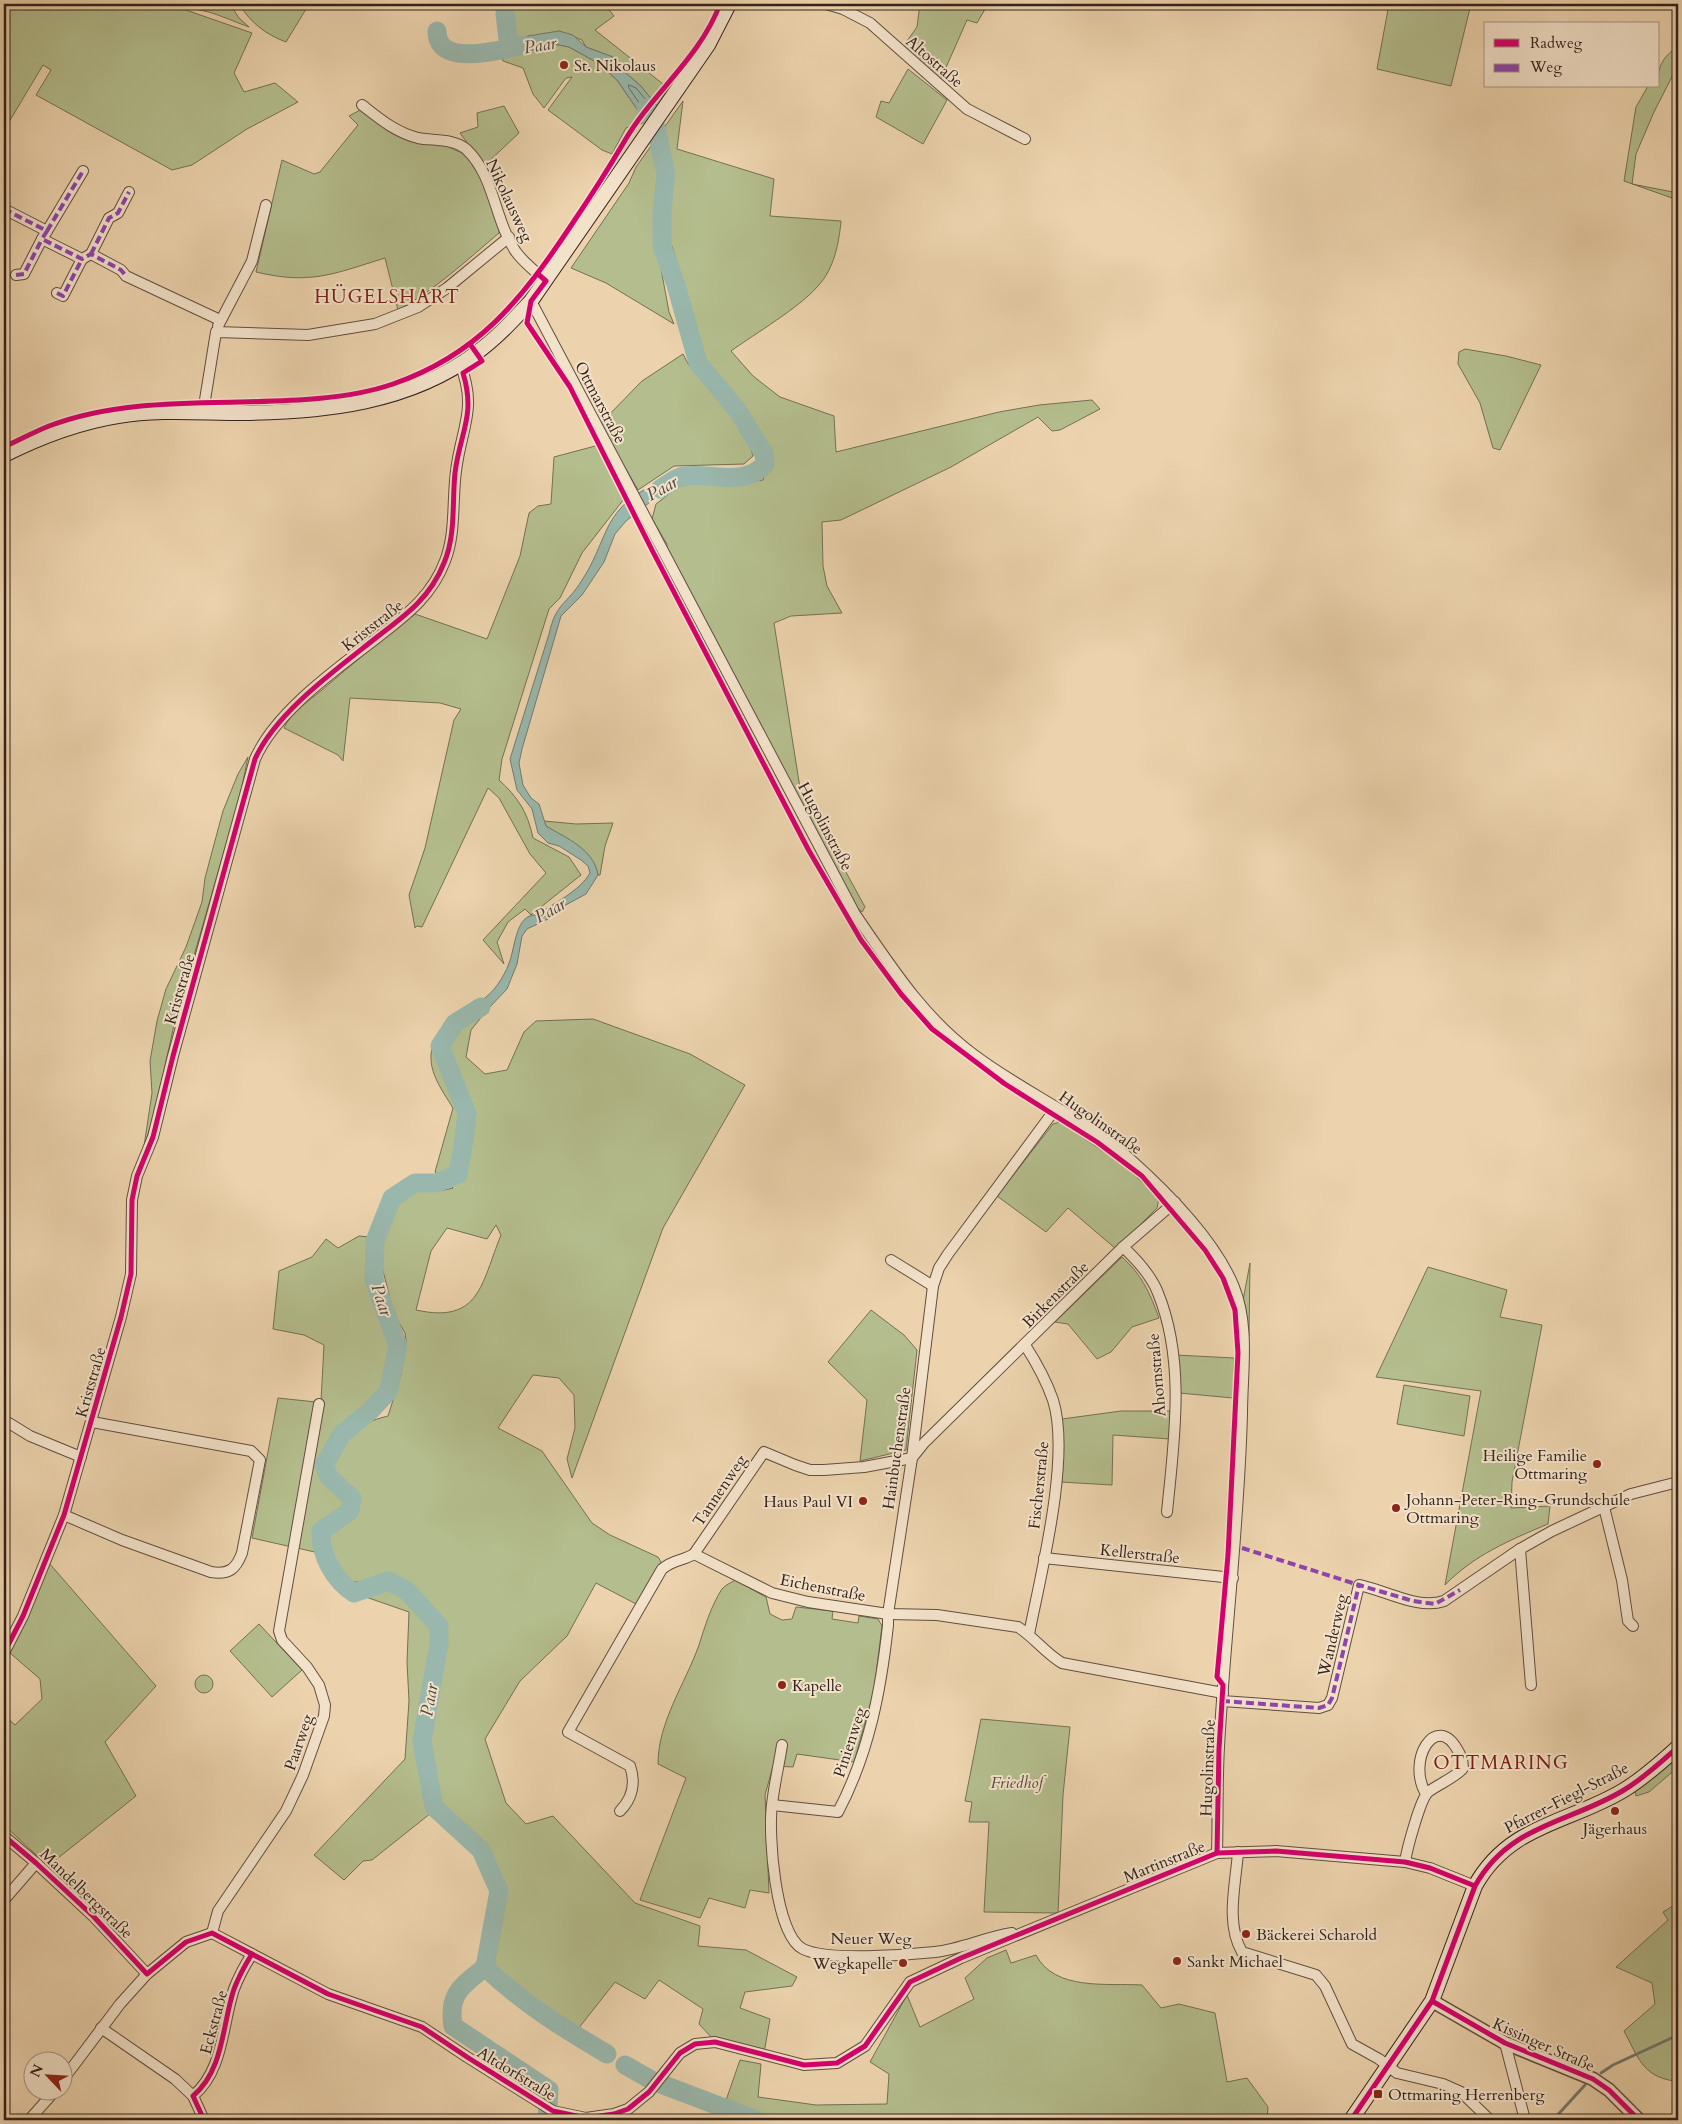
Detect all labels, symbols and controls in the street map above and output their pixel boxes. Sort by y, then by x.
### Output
legend [1484,22,1660,88]
water label: Paar [522,30,559,60]
street label: Altostraße [901,31,968,93]
text: Radweg [1530,33,1583,53]
place label: St. Nikolaus [574,55,656,77]
text: Weg [1529,57,1562,77]
marker: St. Nikolaus [558,59,570,71]
street label: Nikolausweg [480,155,538,246]
district label: HÜGELSHART [314,284,460,310]
street label: Ottmarstraße [569,357,631,447]
water label: Paar [642,469,684,507]
street label: Kriststraße [337,595,408,657]
street label: Hugolinstraße [793,778,858,875]
water label: Paar [530,891,572,929]
street label: Kriststraße [159,951,201,1027]
street label: Hugolinstraße [1054,1086,1147,1160]
street label: Birkenstraße [1017,1256,1094,1333]
water label: Paar [365,1281,399,1321]
street label: Ahornstraße [1142,1332,1172,1418]
street label: Kriststraße [70,1344,112,1420]
street label: Hainbuchenstraße [877,1385,916,1511]
street label: Fischerstraße [1023,1440,1055,1530]
place label: Heilige Familie Ottmaring [1483,1445,1587,1485]
street label: Tannenweg [688,1450,752,1531]
marker: Heilige Familie Ottmaring [1591,1458,1603,1470]
place label: Johann-Peter-Ring-Grundschule Ottmaring [1404,1489,1630,1529]
place label: Haus Paul VI [764,1491,853,1513]
marker: Haus Paul VI [857,1495,869,1507]
marker: Johann-Peter-Ring-Grundschule Ottmaring [1390,1502,1402,1514]
street label: Kellerstraße [1099,1539,1181,1569]
street label: Eichenstraße [778,1569,867,1607]
street label: Wanderweg [1313,1592,1353,1680]
place label: Kapelle [792,1675,842,1697]
marker: Kapelle [776,1679,788,1691]
water label: Paar [414,1681,445,1718]
street label: Pinienweg [828,1704,872,1780]
street label: Paarweg [279,1711,319,1773]
street label: Hugolinstraße [1195,1719,1221,1817]
district label: OTTMARING [1433,1750,1569,1776]
street label: Pfarrer-Fiegl-Straße [1501,1757,1632,1839]
park label: Friedhof [991,1772,1047,1794]
marker: Jägerhaus [1609,1805,1621,1817]
place label: Jägerhaus [1581,1818,1647,1840]
street label: Martinstraße [1120,1836,1209,1888]
street label: Mandelbergstraße [35,1844,138,1944]
place label: Bäckerei Scharold [1256,1924,1378,1946]
street label: Neuer Weg [831,1928,912,1950]
marker: Bäckerei Scharold [1240,1928,1252,1940]
place label: Sankt Michael [1187,1951,1283,1973]
place label: Wegkapelle [811,1953,893,1975]
marker: Sankt Michael [1171,1955,1183,1967]
marker: Wegkapelle [897,1957,909,1969]
street label: Eckstraße [195,1988,233,2057]
street label: Kissinger Straße [1489,2013,1598,2077]
street label: Altdorfstraße [473,2042,560,2106]
north arrow [22,2052,72,2102]
text: N [25,2061,48,2080]
place label: Ottmaring Herrenberg [1388,2084,1544,2106]
marker: Ottmaring Herrenberg [1372,2088,1384,2100]

